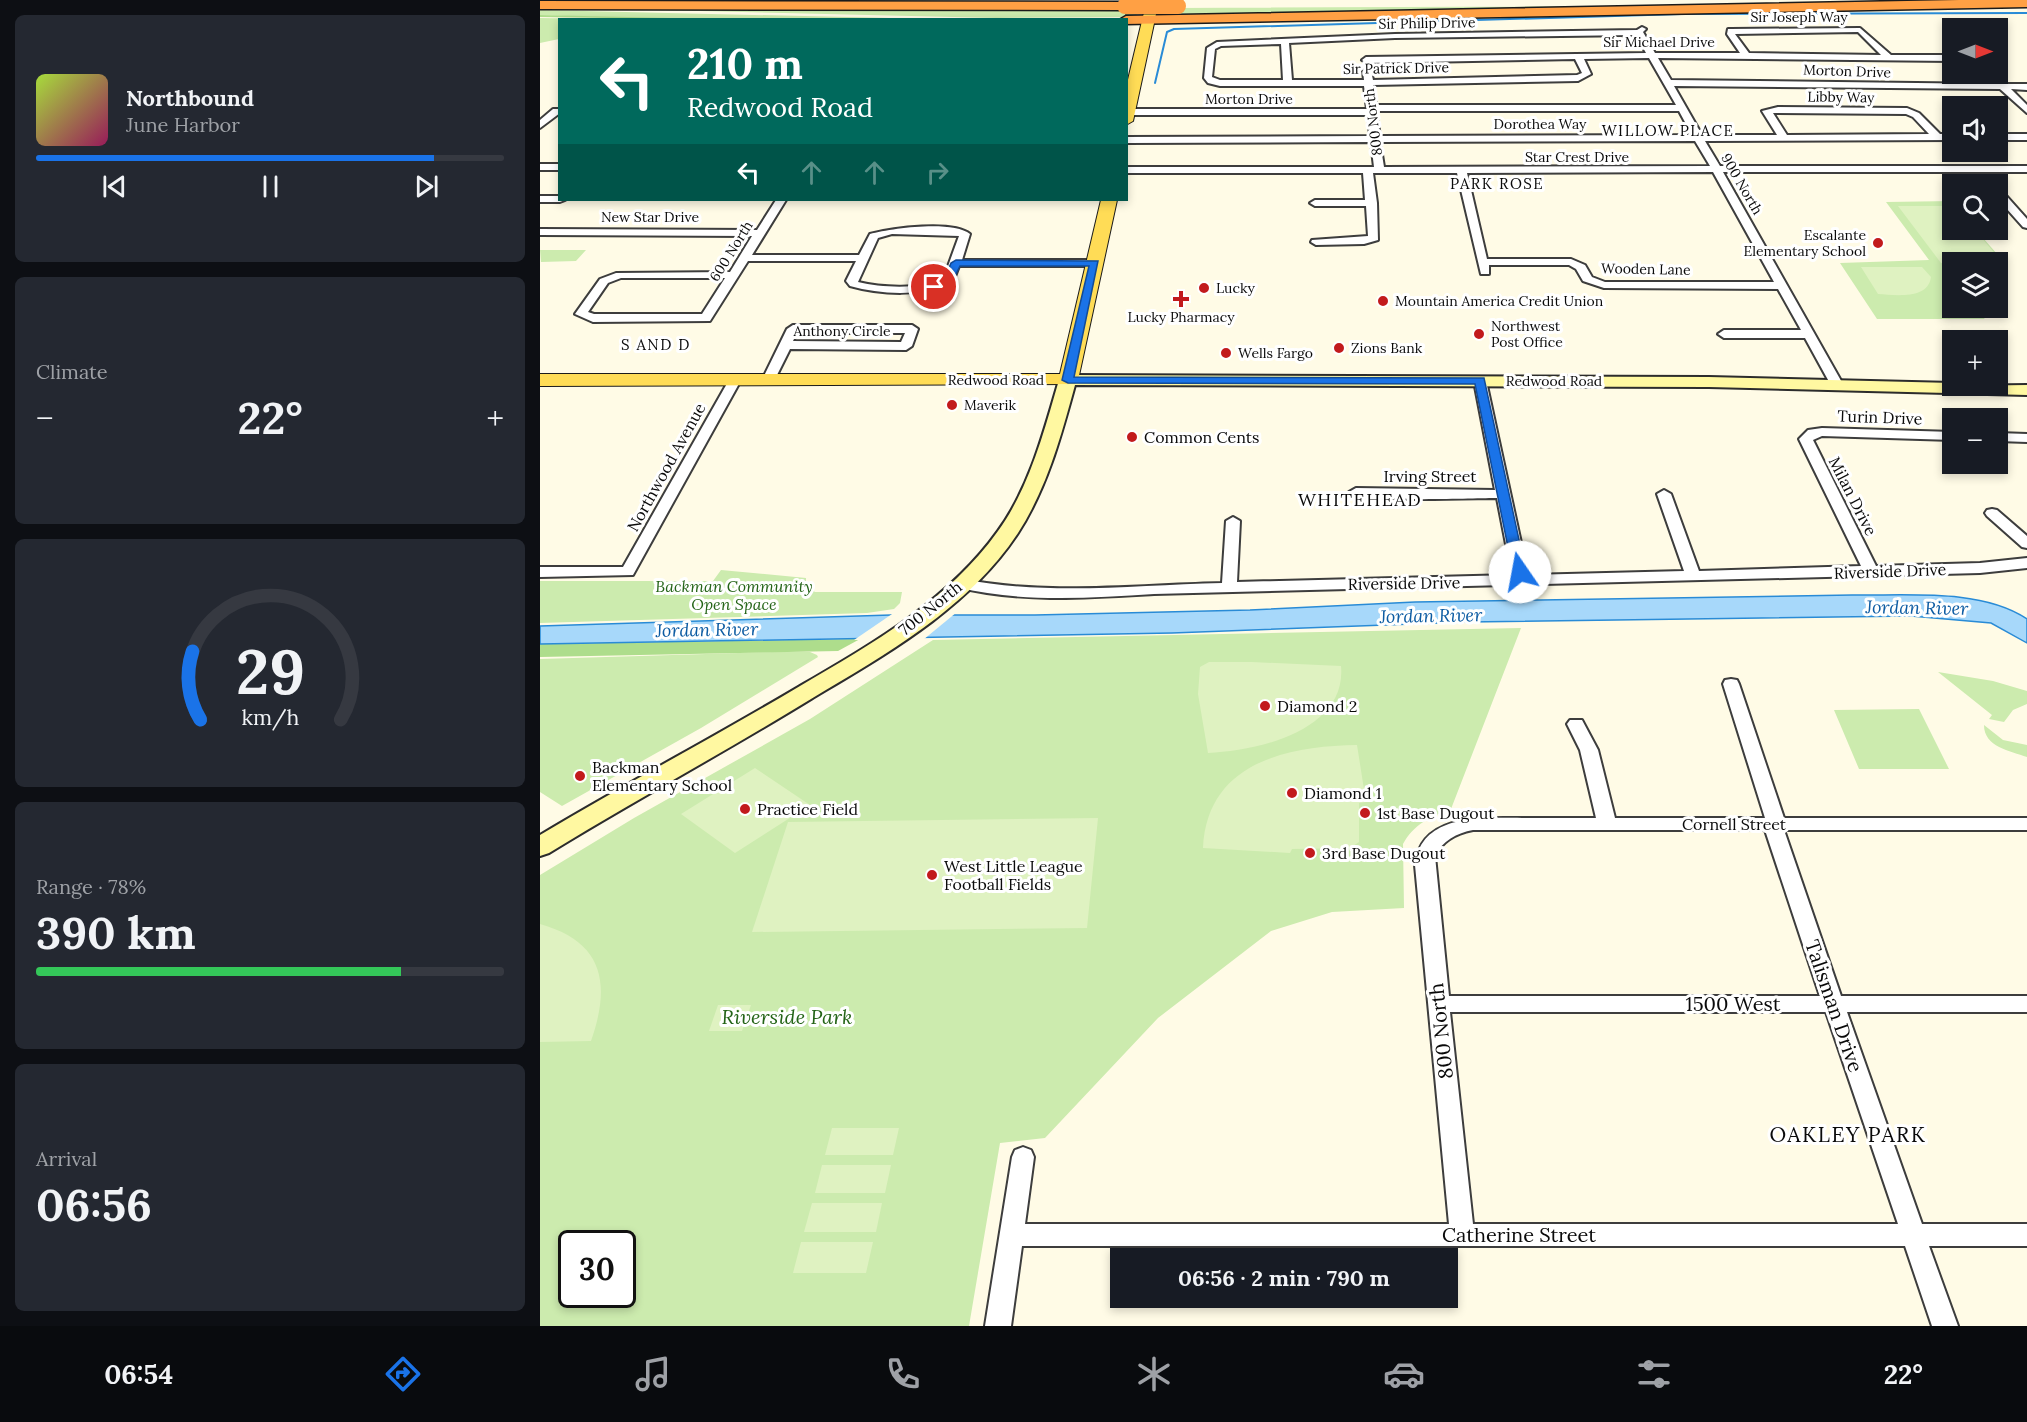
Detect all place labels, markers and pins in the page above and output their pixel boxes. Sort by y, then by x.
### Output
place label: Escalante Elementary School [1743,226,1866,260]
marker: Escalante Elementary School [1871,236,1885,250]
pin [908,261,959,312]
place label: Lucky [1216,279,1255,297]
marker: Lucky [1197,281,1211,295]
marker: Lucky Pharmacy [1174,292,1188,306]
place label: Mountain America Credit Union [1395,292,1604,310]
marker: Mountain America Credit Union [1376,294,1390,308]
place label: Lucky Pharmacy [1127,308,1235,326]
place label: Northwest Post Office [1491,317,1563,351]
marker: Northwest Post Office [1472,327,1486,341]
place label: Zions Bank [1351,339,1423,357]
marker: Zions Bank [1332,341,1346,355]
place label: Wells Fargo [1238,344,1313,362]
marker: Wells Fargo [1219,346,1233,360]
place label: Maverik [964,396,1016,414]
marker: Maverik [945,398,959,412]
place label: Common Cents [1144,427,1259,447]
marker: Common Cents [1125,430,1139,444]
place label: Diamond 2 [1277,696,1357,716]
marker: Diamond 2 [1258,699,1272,713]
place label: Backman Elementary School [592,757,732,795]
marker: Backman Elementary School [573,769,587,783]
place label: Diamond 1 [1304,783,1382,803]
marker: Diamond 1 [1285,786,1299,800]
place label: Practice Field [757,799,858,819]
marker: Practice Field [738,802,752,816]
place label: 1st Base Dugout [1377,803,1495,823]
marker: 1st Base Dugout [1358,806,1372,820]
place label: 3rd Base Dugout [1322,843,1446,863]
marker: 3rd Base Dugout [1303,846,1317,860]
place label: West Little League Football Fields [944,856,1083,894]
marker: West Little League Football Fields [925,868,939,882]

